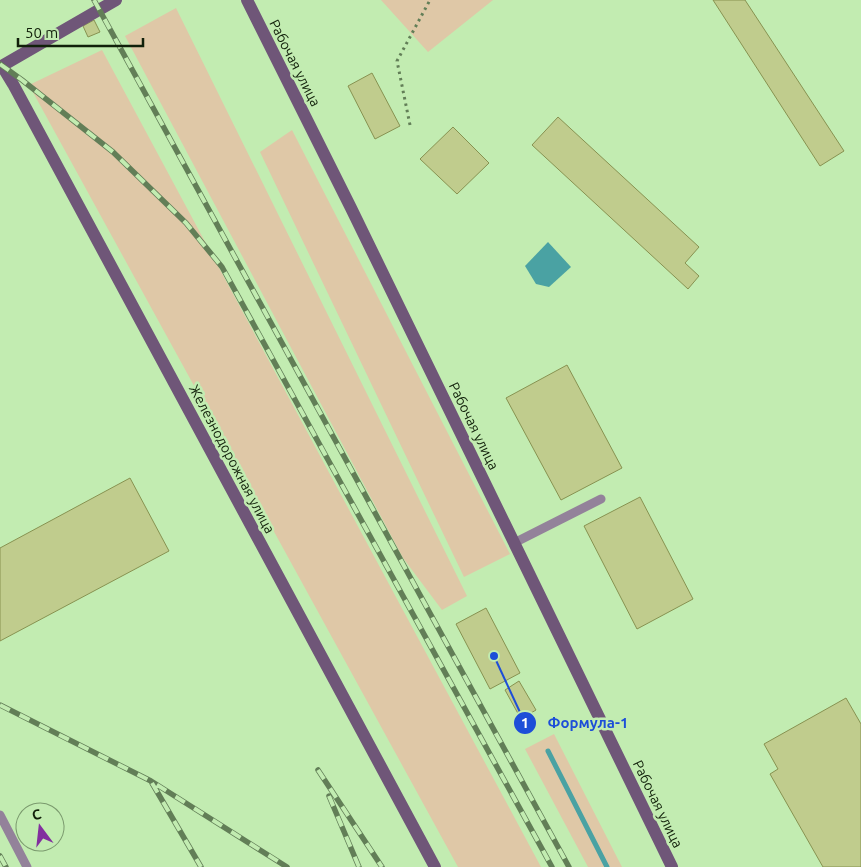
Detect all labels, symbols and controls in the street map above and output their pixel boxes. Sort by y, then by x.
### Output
scale bar [18,15,142,47]
street label: Рабочая улица [266,17,324,109]
text: 50 m [25,24,58,41]
street label: Рабочая улица [446,380,502,472]
street label: Железнодорожная улица [186,382,278,536]
callout: Формула-1 [513,708,639,738]
text: 1 [521,714,529,731]
text: Формула-1 [548,714,628,731]
street label: Рабочая улица [630,758,686,850]
north arrow [15,802,65,852]
text: С [30,806,43,823]

